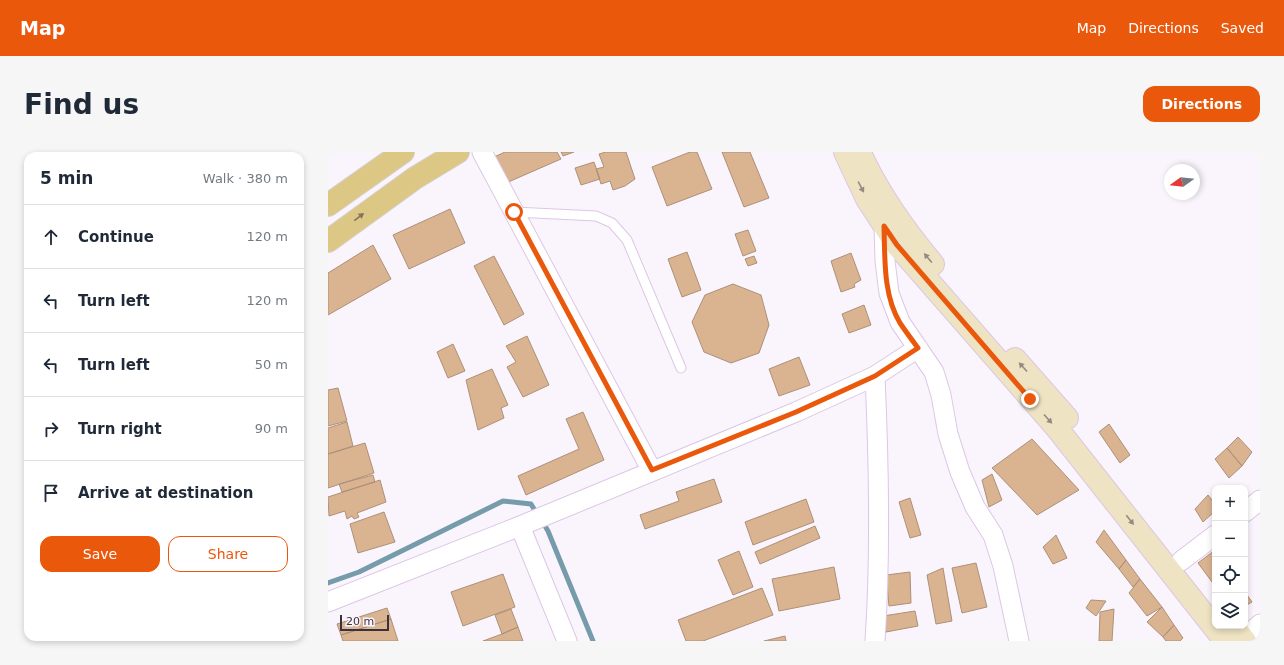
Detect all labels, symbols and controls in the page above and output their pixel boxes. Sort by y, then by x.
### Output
text: Map [20,17,65,39]
text: Map [1077,20,1106,36]
text: Directions [1128,20,1199,36]
text: Saved [1221,20,1264,36]
button: Directions [1143,86,1260,122]
text: Find us [24,88,139,121]
north arrow [1164,164,1200,200]
text: 5 min [40,168,93,188]
text: Walk · 380 m [203,171,288,186]
one-way arrow [858,181,864,193]
route start [505,203,523,221]
one-way arrow [353,213,364,222]
icon: ahead [40,226,62,248]
text: Continue [78,228,154,246]
text: 120 m [246,229,288,244]
one-way arrow [924,253,933,264]
icon: left [40,290,62,312]
text: Turn left [78,292,150,310]
text: 120 m [246,293,288,308]
icon: left [40,354,62,376]
text: Turn left [78,356,150,374]
text: 50 m [255,357,288,372]
one-way arrow [1018,362,1027,372]
route end [1021,390,1039,408]
one-way arrow [1043,414,1052,423]
icon: right [40,418,62,440]
text: Turn right [78,420,162,438]
text: 90 m [255,421,288,436]
icon: arrive [40,482,62,504]
text: Arrive at destination [78,484,253,502]
map controls [1212,485,1248,629]
button: + [1212,485,1248,521]
one-way arrow [1125,514,1134,525]
button: − [1212,521,1248,557]
button: Save [40,536,160,572]
button: Share [168,536,288,572]
button: locate [1212,557,1248,593]
button: layers [1212,593,1248,629]
scale bar [340,613,389,632]
text: 20 m [346,615,374,628]

